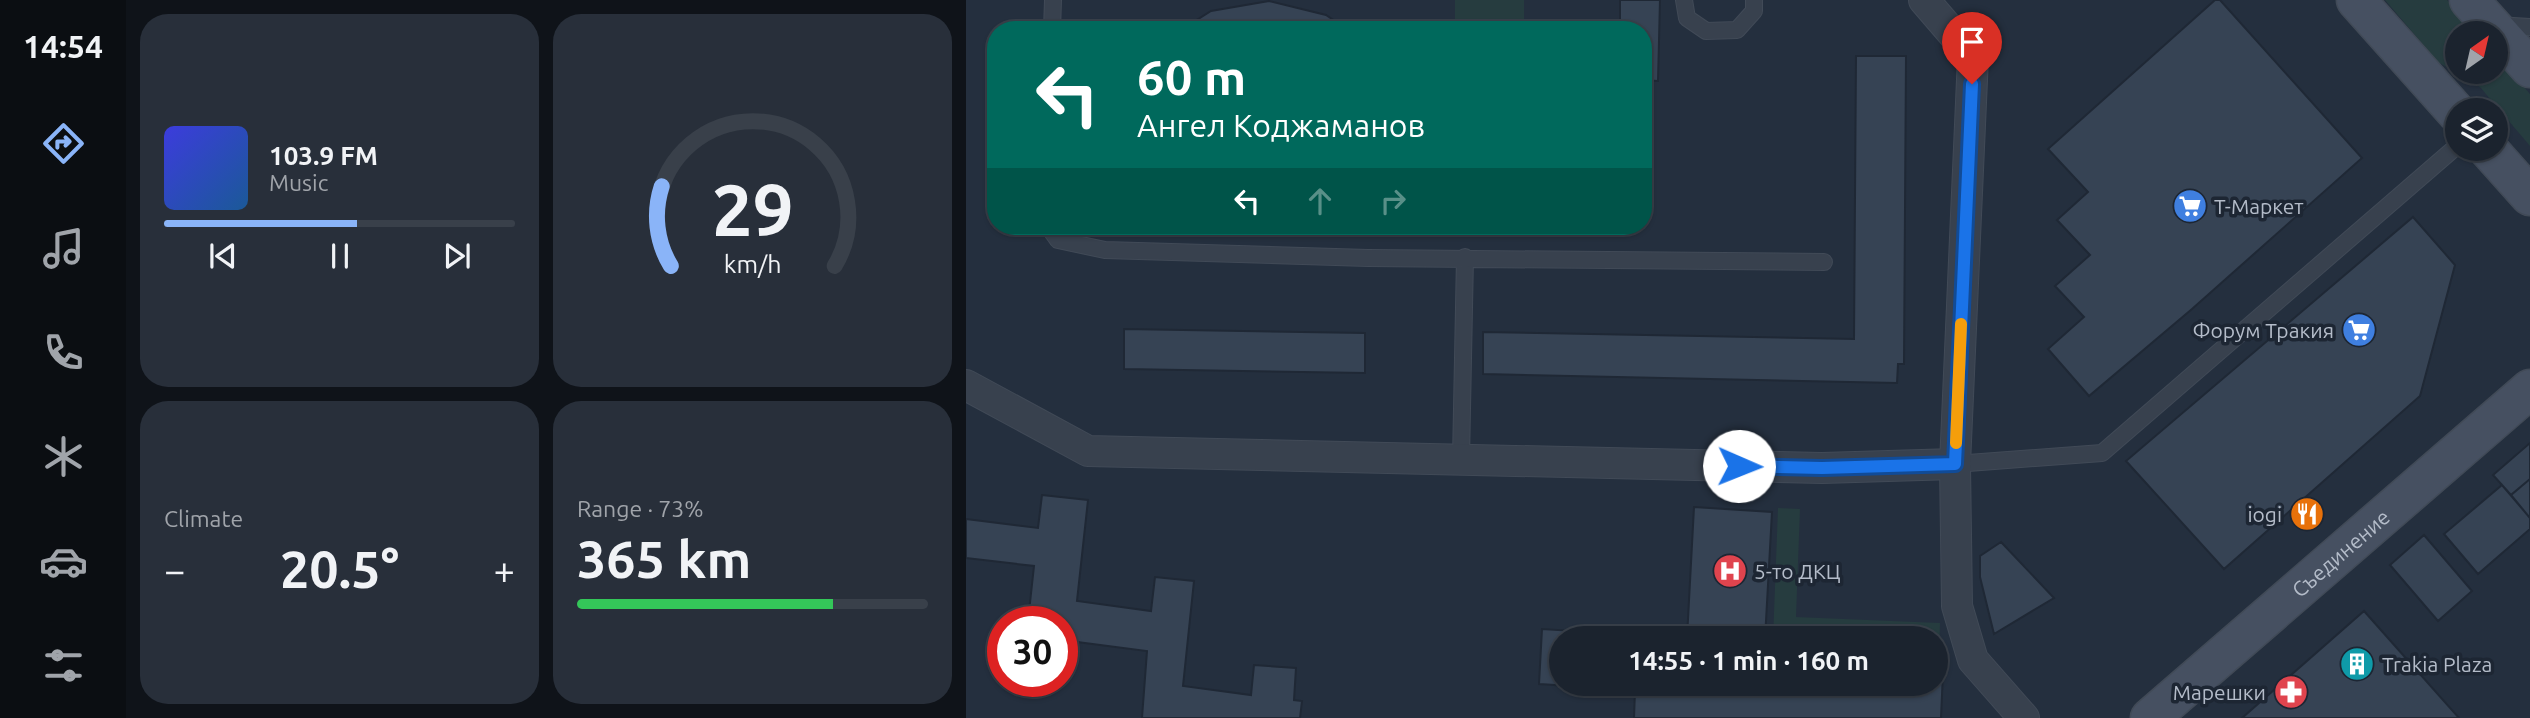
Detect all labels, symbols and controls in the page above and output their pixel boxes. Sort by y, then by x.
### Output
pin [1942,12.0,2002,84]
north arrow [2445,21,2508,84]
map controls [2445,21,2508,161]
icon: arrive [1953,23,1991,61]
text: 14:54 [23,28,103,64]
icon: left [1022,49,1113,140]
text: 60 m [1137,49,1246,104]
button: layers [2445,98,2508,161]
text: Ангел Коджаманов [1137,107,1425,143]
icon: directions [39,119,88,168]
text: 103.9 FM [269,141,378,170]
text: 29 [711,169,794,251]
text: Music [269,170,328,195]
icon: left [1228,182,1266,220]
icon: ahead [1301,182,1339,220]
icon: right [1374,182,1412,220]
supermarket icon: Т-Маркет [2171,187,2209,225]
place label: Т-Маркет [2214,194,2304,218]
icon: music [39,224,88,273]
icon: previous [204,237,242,275]
icon: pause [321,237,359,275]
icon: next [438,237,476,275]
text: km/h [724,250,781,278]
supermarket icon: Форум Тракия [2340,311,2378,349]
place label: Форум Тракия [2192,318,2334,342]
icon: phone [39,328,88,377]
position arrow [1702,429,1776,503]
icon: climate [39,432,88,481]
restaurant icon: iogi [2288,495,2326,533]
text: Range · 73% [577,496,704,521]
place label: iogi [2247,502,2282,526]
street label: Съединение [2287,504,2394,602]
text: Climate [164,506,243,531]
text: 365 km [577,530,751,588]
icon: car [39,537,88,586]
text: 20.5° [280,540,399,598]
text: − [164,549,185,591]
text: + [494,549,515,591]
hospital icon: 5-то ДКЦ [1711,552,1749,590]
place label: 5-то ДКЦ [1754,559,1841,583]
speed limit sign: 30 [987,606,1078,697]
icon: filters [39,641,88,690]
building icon: Trakia Plaza [2338,645,2376,683]
text: 14:55 · 1 min · 160 m [1628,646,1869,675]
place label: Trakia Plaza [2382,652,2492,676]
pharmacy icon: Марешки [2272,673,2310,711]
place label: Марешки [2173,680,2266,704]

